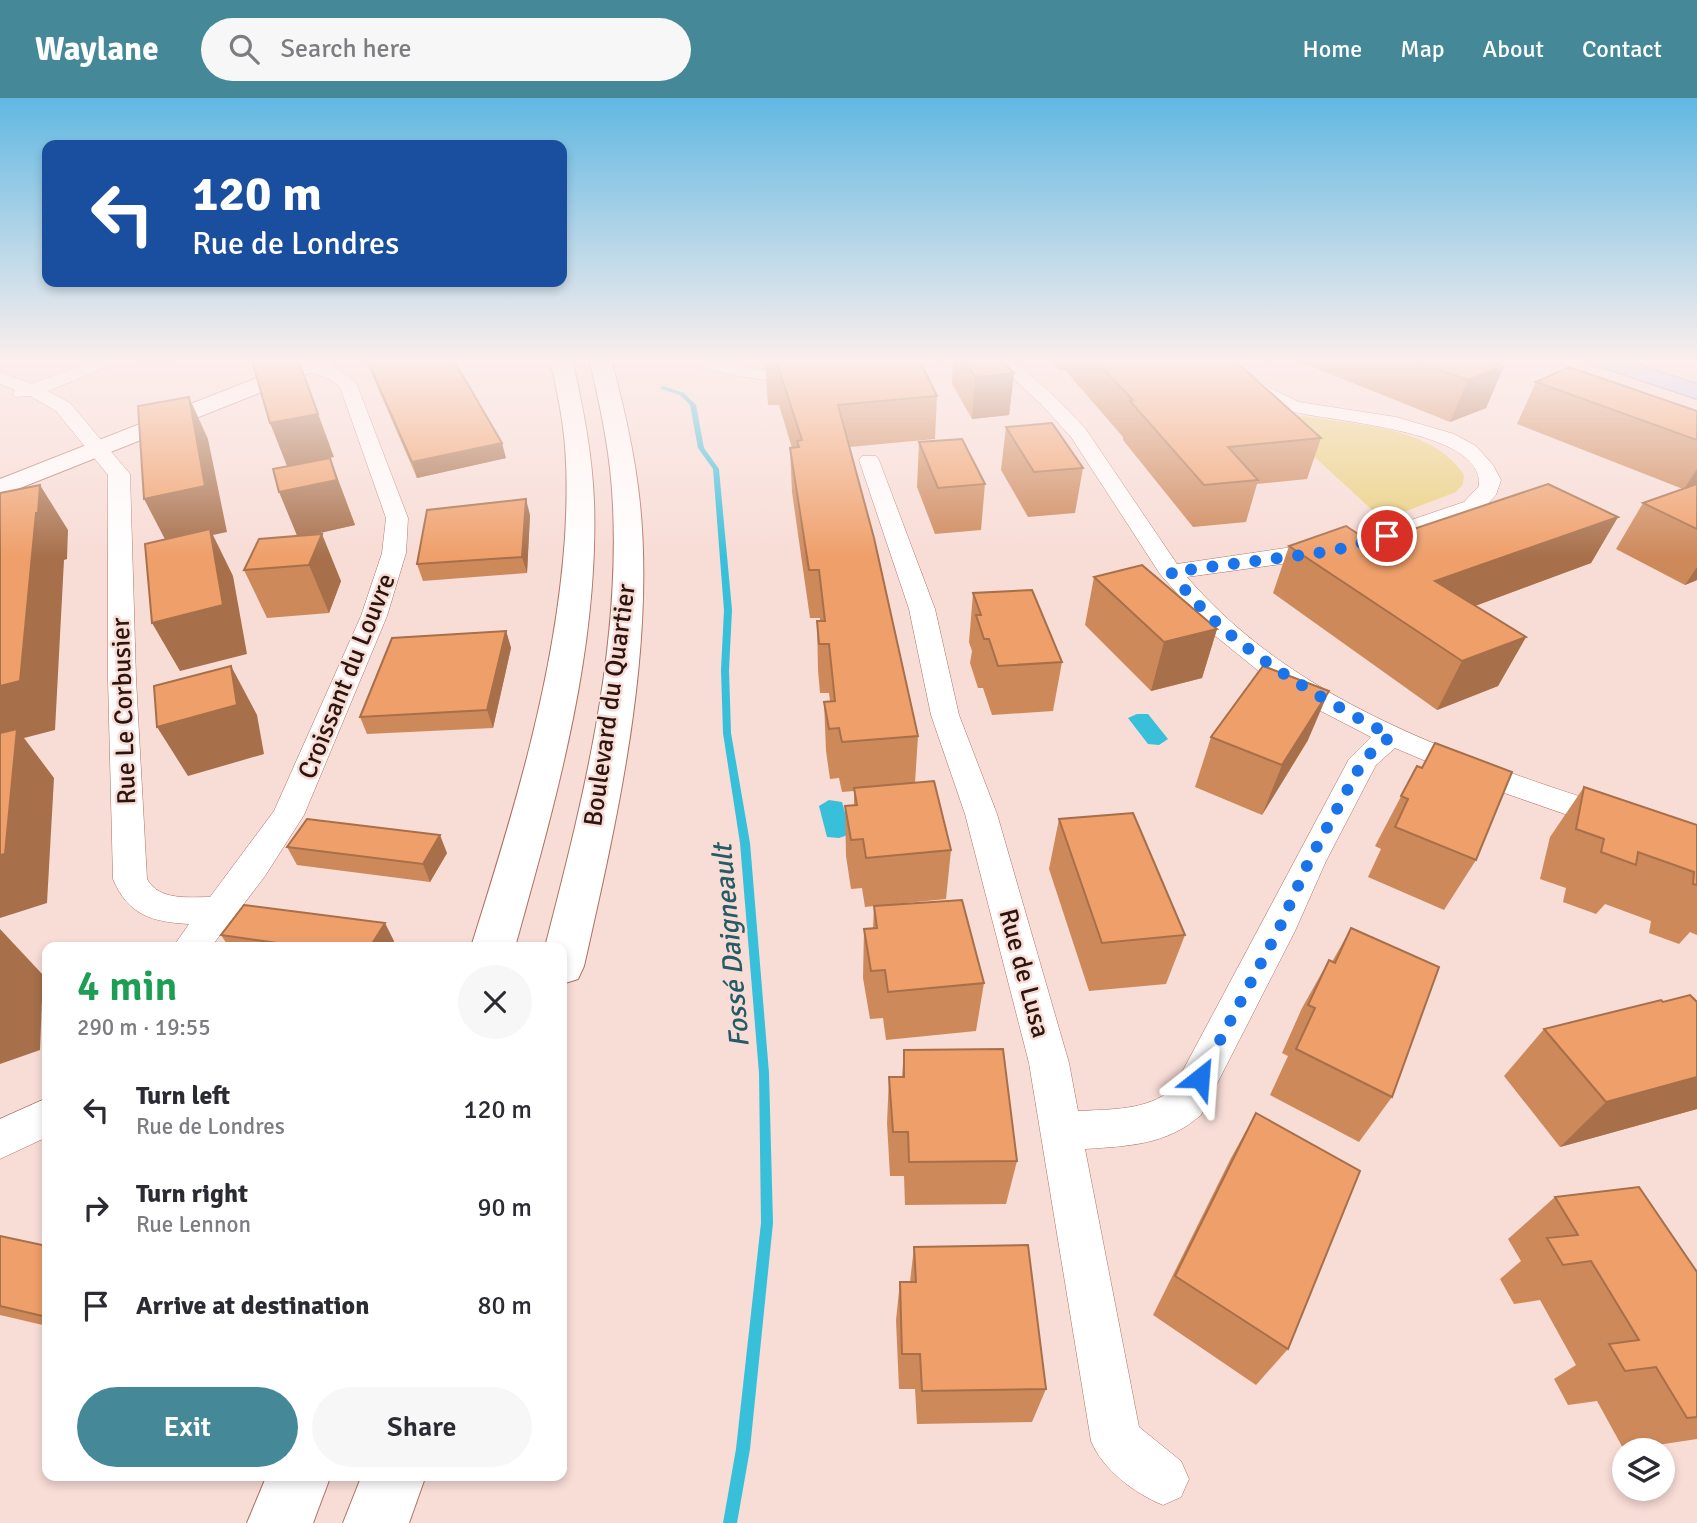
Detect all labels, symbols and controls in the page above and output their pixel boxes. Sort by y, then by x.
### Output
search box [201,18,691,81]
text: Waylane [35,29,159,70]
icon: search [225,30,263,68]
text: Search here [281,33,412,65]
text: Home [1302,34,1362,64]
text: Map [1400,34,1445,64]
text: About [1483,34,1544,64]
text: Contact [1582,34,1662,64]
text: 120 m [192,164,322,224]
icon: left [77,168,168,259]
text: Rue de Londres [192,224,399,263]
pin [1357,506,1417,566]
icon: arrive [1368,517,1406,555]
street label: Croissant du Louvre [291,569,403,784]
street label: Boulevard du Quartier [577,581,643,828]
street label: Rue Le Corbusier [105,616,143,805]
water label: Fossé Daigneault [705,840,757,1049]
street label: Rue de Lusa [991,905,1057,1041]
text: 4 min [77,961,178,1012]
button: close [458,965,532,1039]
text: 290 m · 19:55 [77,1013,211,1042]
position arrow [1163,1041,1237,1115]
text: Turn left [136,1080,230,1112]
icon: left [77,1091,115,1129]
text: 120 m [463,1094,532,1126]
text: Rue de Londres [136,1112,285,1141]
text: Turn right [136,1178,248,1210]
icon: right [77,1189,115,1227]
text: 90 m [477,1192,532,1224]
text: Rue Lennon [136,1210,251,1239]
icon: arrive [77,1287,115,1325]
text: Arrive at destination [136,1290,369,1322]
text: 80 m [477,1290,532,1322]
button: Exit [77,1387,298,1467]
button: Share [312,1387,532,1467]
map controls [1612,1438,1675,1501]
button: layers [1612,1438,1675,1501]

